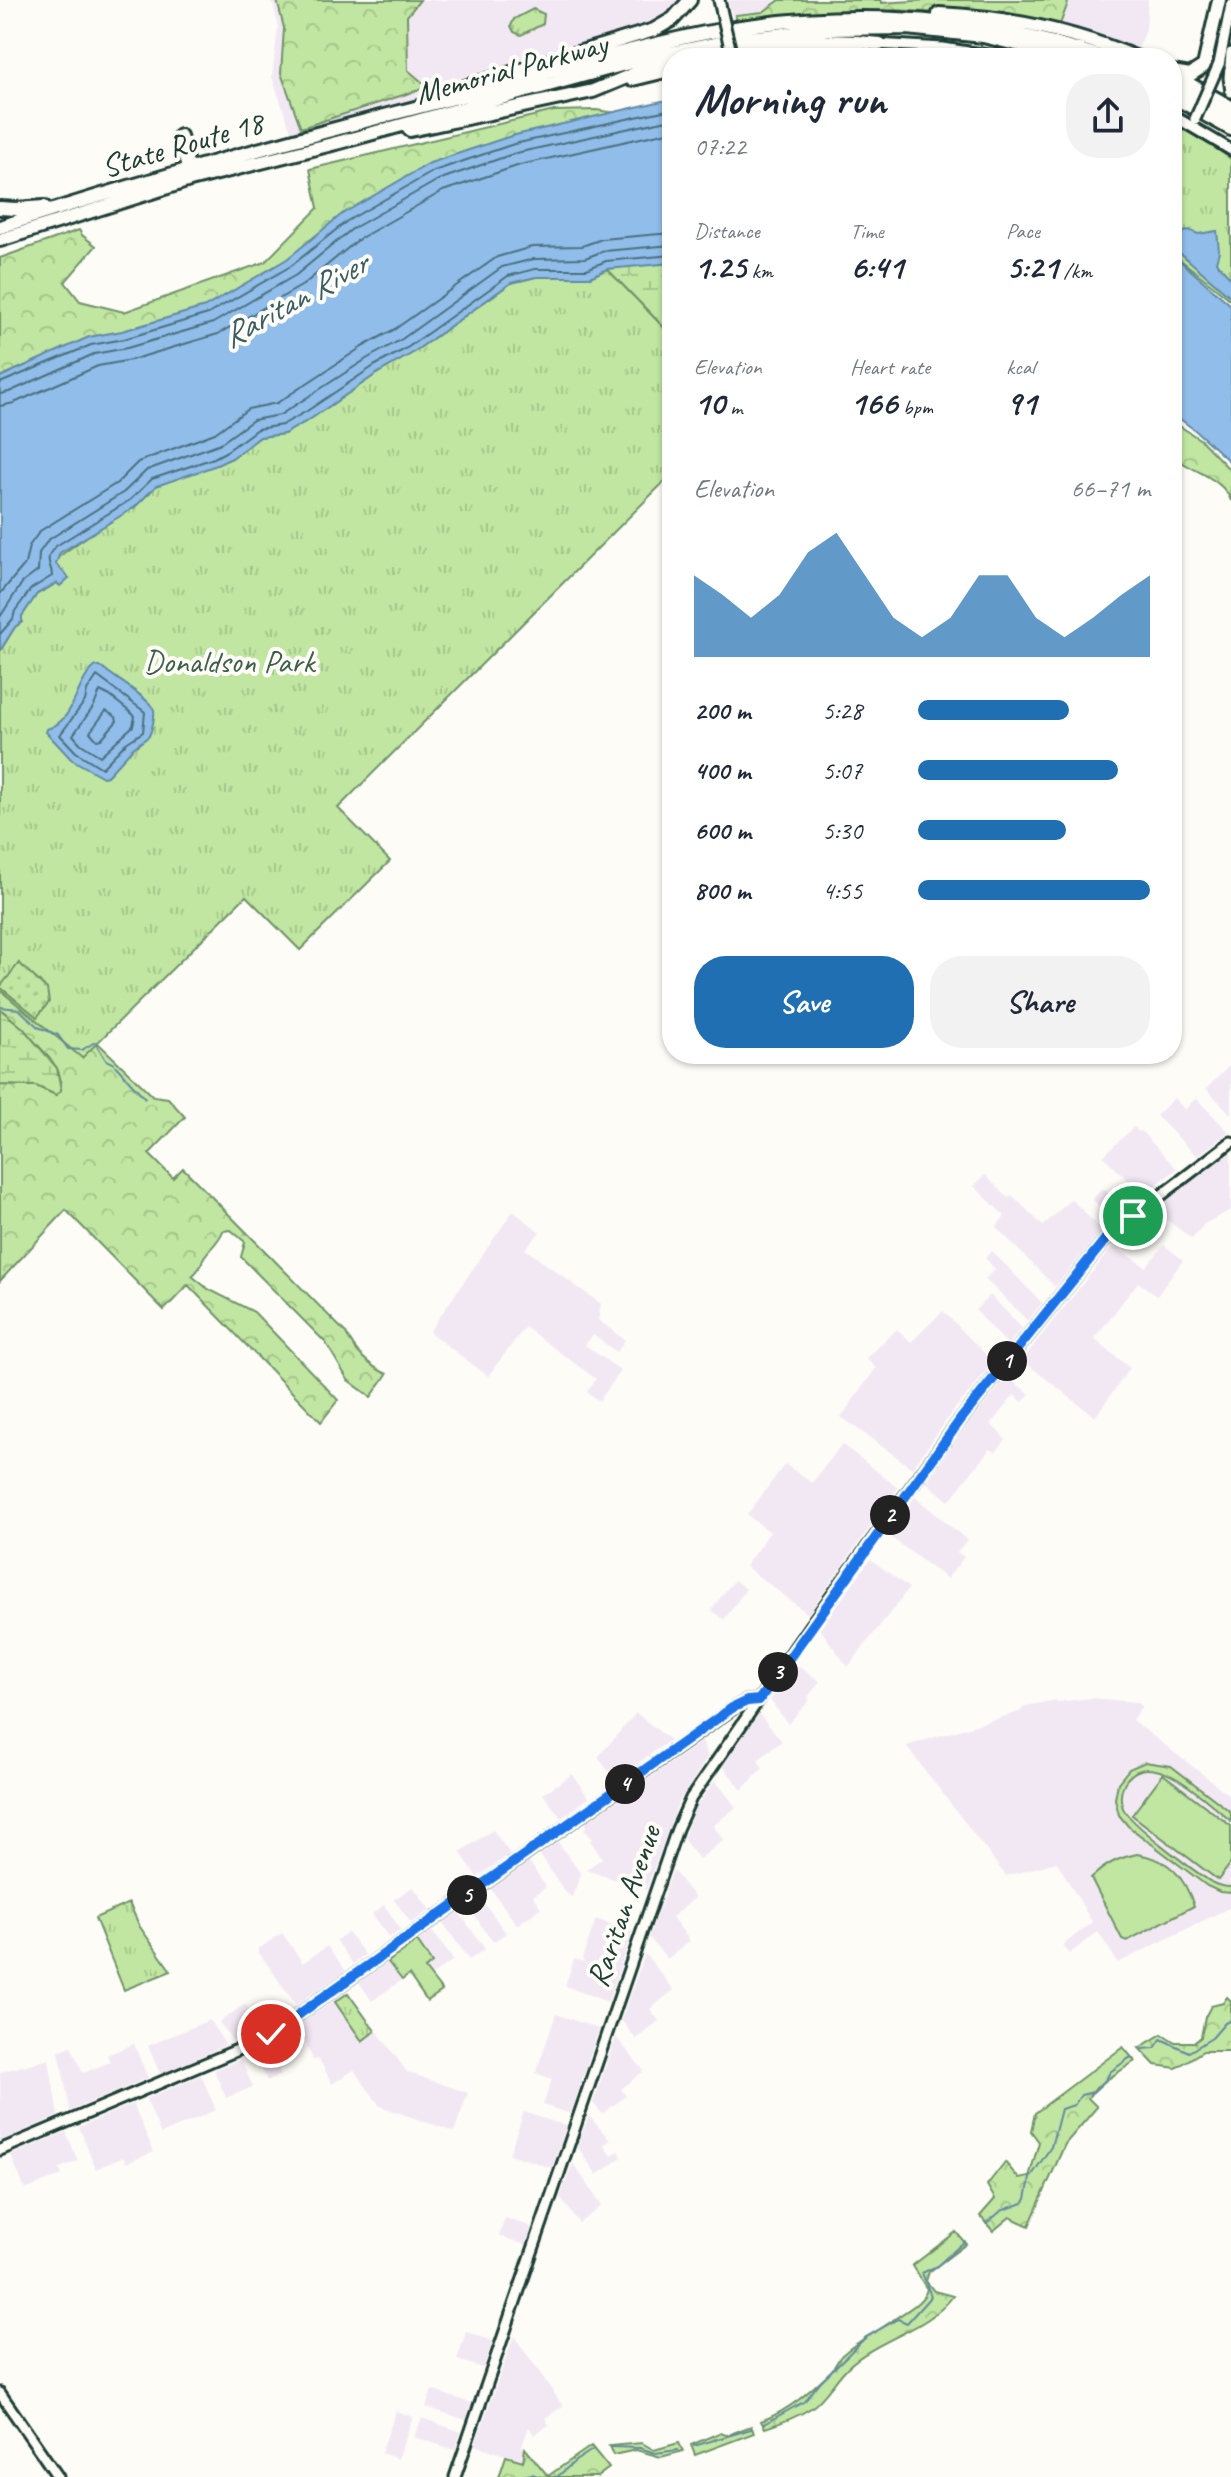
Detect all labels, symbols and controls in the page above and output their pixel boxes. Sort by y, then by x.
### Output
street label: Memorial Parkway [411,22,615,114]
text: Morning run [694,72,886,127]
button: share [1066,74,1150,158]
street label: State Route 18 [97,101,270,187]
text: 07:22 [694,130,746,163]
text: Distance [694,217,760,245]
text: Time [850,217,884,245]
text: Pace [1006,217,1040,245]
water label: Raritan River [214,240,379,357]
text: 1.25 [694,245,746,288]
text: 6:41 [850,245,903,288]
text: 5:21 [1006,245,1058,288]
text: km [746,257,773,285]
text: /km [1058,257,1092,285]
text: Elevation [694,353,762,381]
text: Heart rate [850,353,930,381]
text: kcal [1006,353,1035,381]
text: 10 [694,381,725,424]
text: 166 [850,381,897,424]
text: 91 [1006,381,1036,424]
text: m [725,393,742,421]
text: bpm [897,393,933,421]
text: Elevation [694,472,774,505]
text: 66–71 m [1071,472,1150,505]
park label: Donaldson Park [144,641,317,682]
text: 200 m [694,694,750,727]
text: 5:28 [822,694,862,727]
text: 400 m [694,754,750,787]
text: 5:07 [822,754,862,787]
text: 600 m [694,814,751,847]
text: 5:30 [822,814,862,847]
text: 800 m [694,874,750,907]
text: 4:55 [822,874,862,907]
button: Save [694,956,914,1048]
button: Share [930,956,1150,1048]
pin [1099,1182,1167,1250]
icon: arrive [1111,1194,1155,1238]
pin: 1 [987,1341,1027,1381]
text: 1 [1002,1347,1012,1375]
pin: 2 [870,1495,910,1535]
text: 2 [885,1501,895,1529]
pin: 3 [758,1652,798,1692]
text: 3 [773,1658,783,1686]
pin: 4 [605,1764,645,1804]
text: 4 [620,1770,630,1798]
street label: Raritan Avenue [577,1818,671,1992]
pin: 5 [447,1875,487,1915]
text: 5 [462,1881,472,1909]
pin [237,2000,305,2068]
icon: check [249,2012,293,2056]

